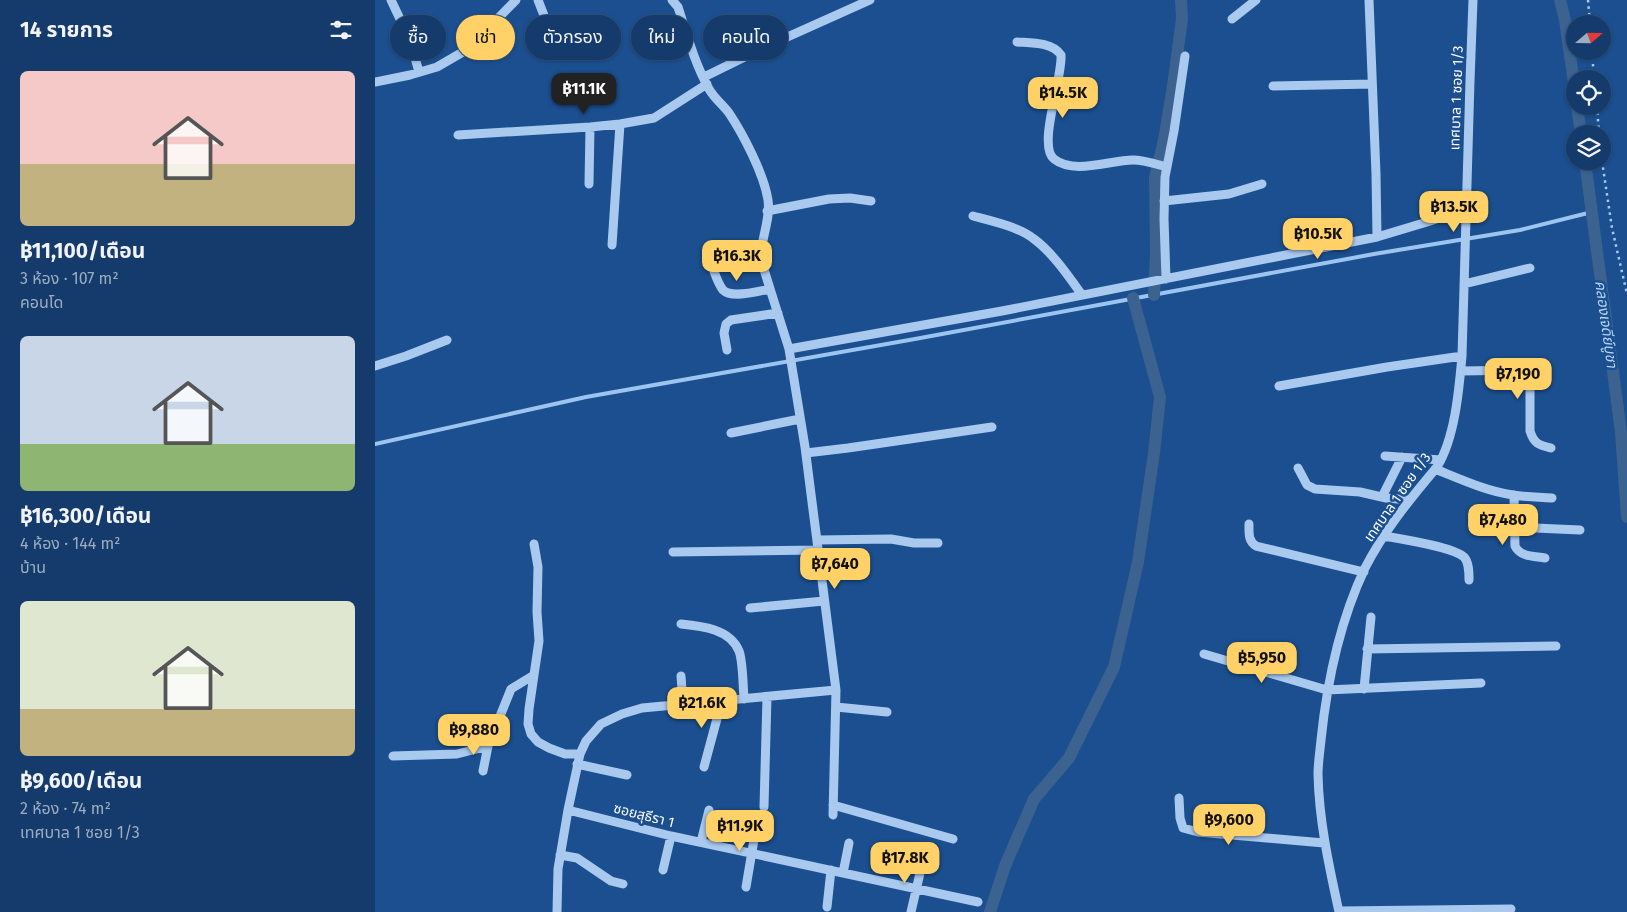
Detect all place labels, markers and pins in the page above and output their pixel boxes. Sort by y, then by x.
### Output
pin: ฿11.1K [543,72,625,115]
pin: ฿14.5K [1022,76,1104,119]
pin: ฿13.5K [1413,190,1495,233]
pin: ฿10.5K [1277,218,1359,260]
pin: ฿16.3K [696,240,778,282]
pin: ฿7,190 [1477,358,1559,400]
pin: ฿7,480 [1462,504,1544,546]
pin: ฿7,640 [794,548,876,590]
pin: ฿5,950 [1221,642,1303,684]
pin: ฿21.6K [661,686,743,729]
pin: ฿9,880 [433,714,515,756]
pin: ฿9,600 [1188,804,1270,846]
pin: ฿11.9K [699,810,781,852]
pin: ฿17.8K [864,842,946,884]

